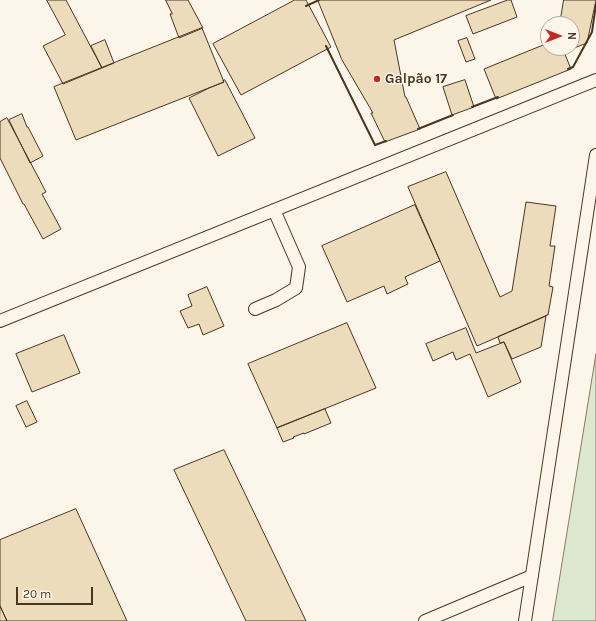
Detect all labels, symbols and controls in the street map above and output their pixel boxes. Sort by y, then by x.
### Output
north arrow [540,16,580,56]
text: N [565,32,578,40]
place label: Galpão 17 [385,71,447,87]
marker: Galpão 17 [372,74,382,84]
scale bar [18,579,95,605]
text: 20 m [23,587,51,601]

